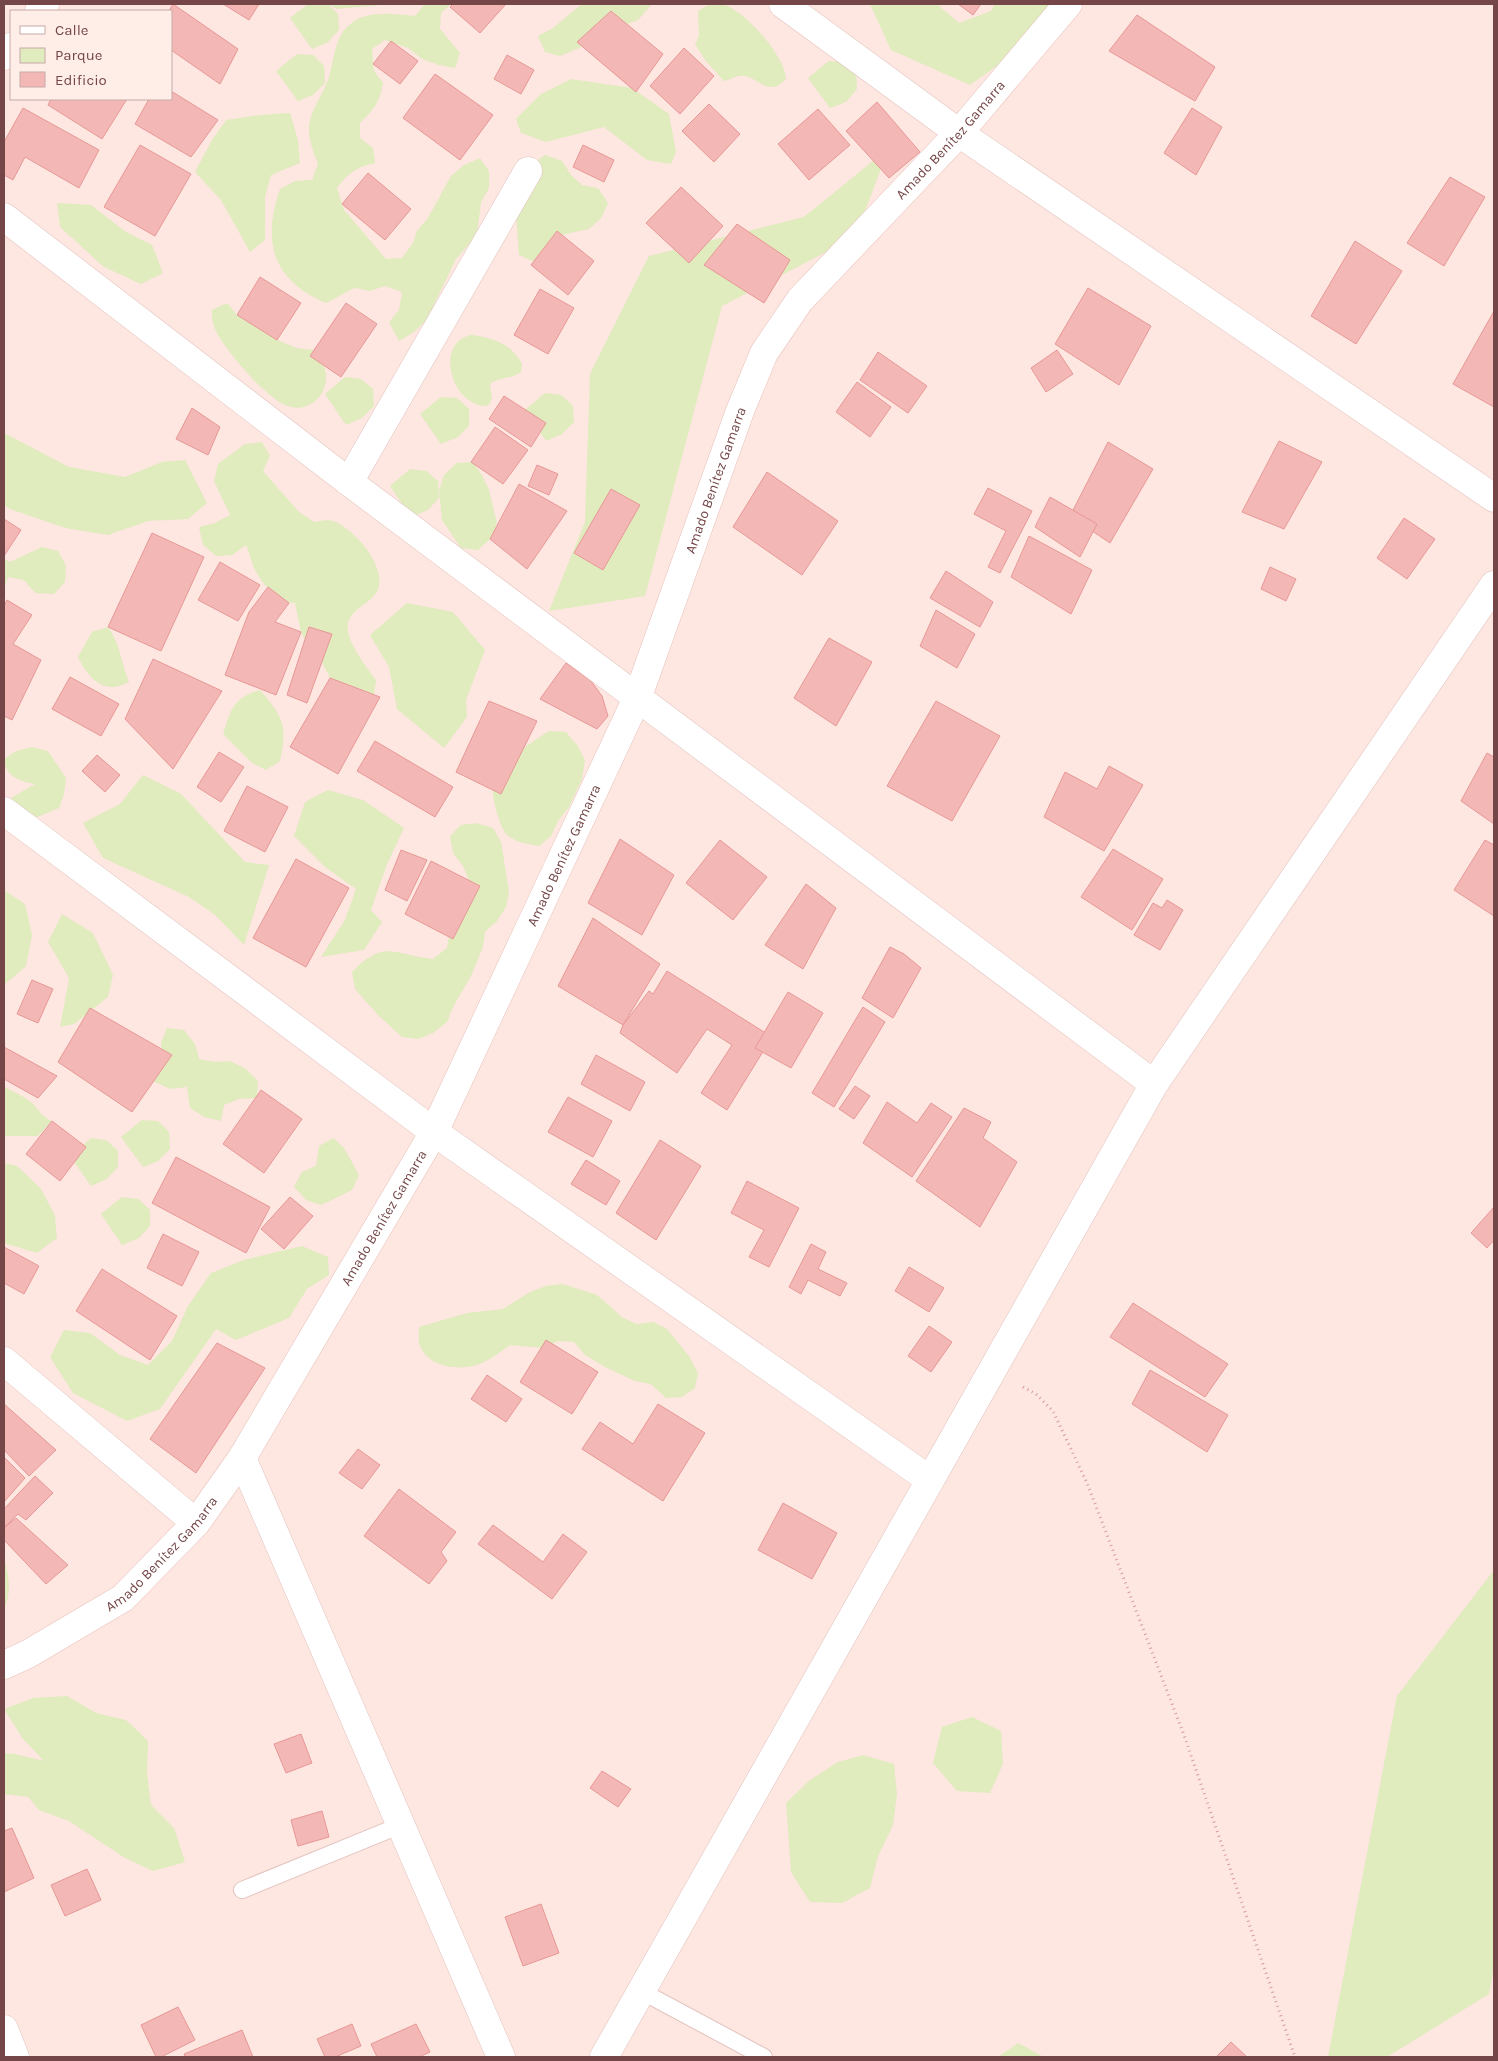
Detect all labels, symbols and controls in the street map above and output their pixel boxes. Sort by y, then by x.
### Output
legend [10,10,172,100]
text: Calle [55,21,89,39]
text: Parque [55,46,103,64]
text: Edificio [55,71,107,89]
street label: Amado Benítez Gamarra [892,77,1008,203]
street label: Amado Benítez Gamarra [681,404,749,556]
street label: Amado Benítez Gamarra [523,782,604,929]
street label: Amado Benítez Gamarra [337,1147,430,1288]
street label: Amado Benítez Gamarra [102,1493,221,1615]

